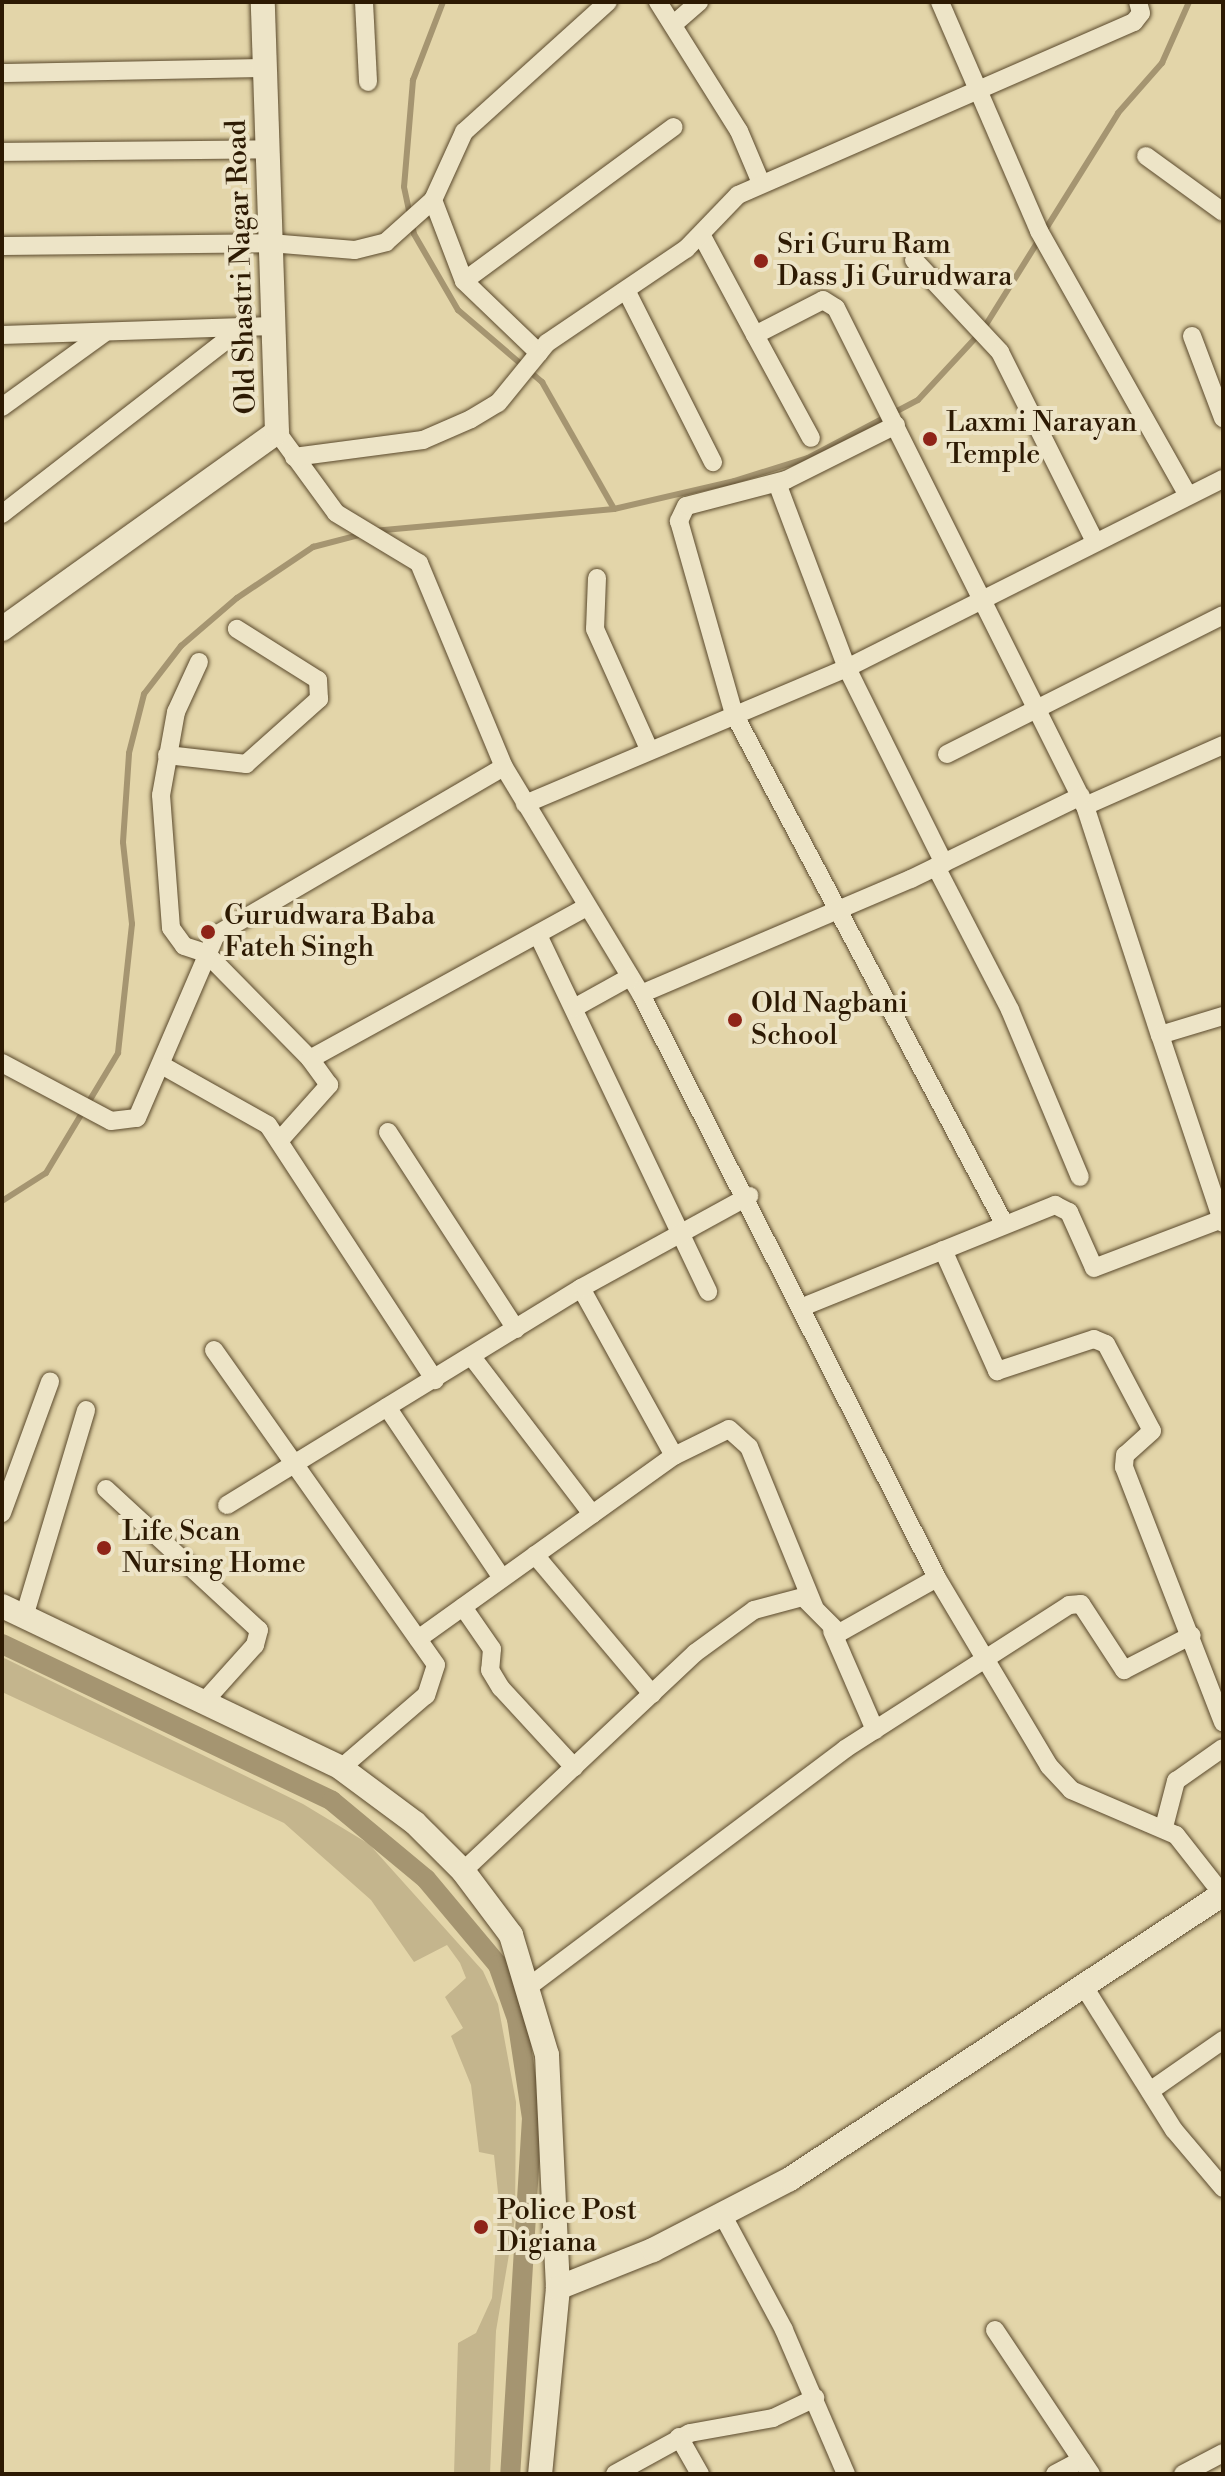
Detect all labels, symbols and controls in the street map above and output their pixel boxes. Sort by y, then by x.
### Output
street label: Old Shastri Nagar Road [220,119,264,415]
place label: Sri Guru Ram Dass Ji Gurudwara [777,228,1013,294]
marker: Sri Guru Ram Dass Ji Gurudwara [752,252,770,270]
place label: Laxmi Narayan Temple [946,406,1137,472]
marker: Laxmi Narayan Temple [921,430,939,448]
place label: Gurudwara Baba Fateh Singh [224,899,435,965]
marker: Gurudwara Baba Fateh Singh [199,923,217,941]
place label: Old Nagbani School [751,987,908,1053]
marker: Old Nagbani School [726,1011,744,1029]
place label: Life Scan Nursing Home [122,1515,306,1581]
marker: Life Scan Nursing Home [93,1537,115,1559]
place label: Police Post Digiana [497,2194,637,2260]
marker: Police Post Digiana [472,2218,490,2236]

